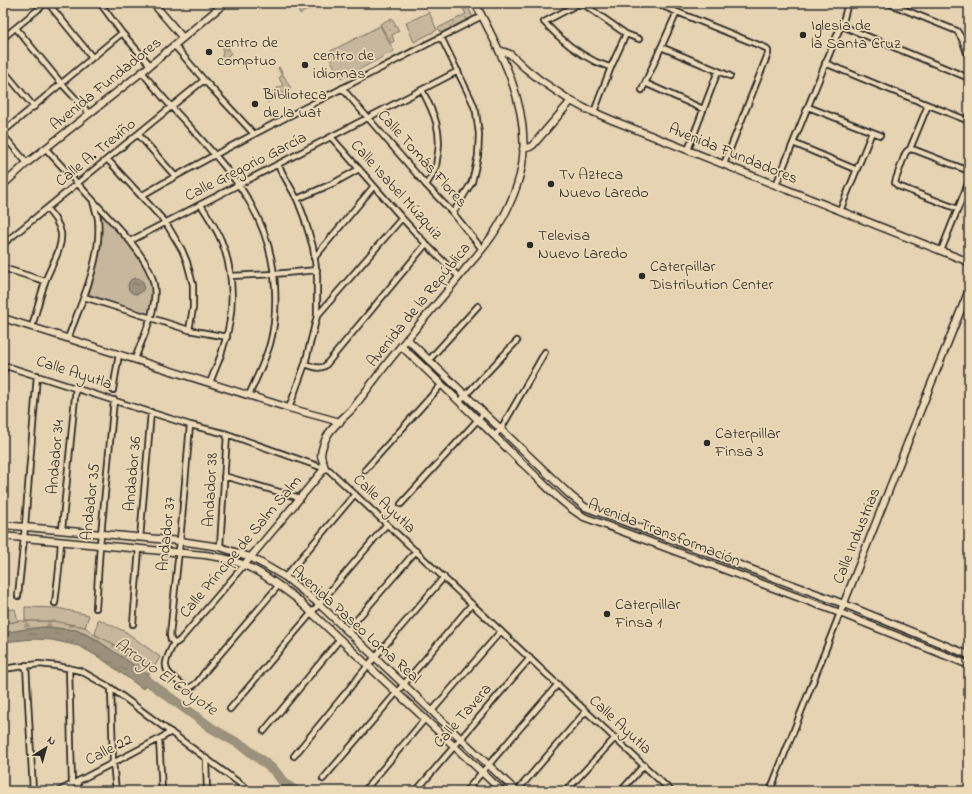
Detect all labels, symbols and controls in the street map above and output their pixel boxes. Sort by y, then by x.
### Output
place label: Iglesia de la Santa Cruz [811,14,901,56]
marker: Iglesia de la Santa Cruz [798,30,808,40]
street label: Avenida Fundadores [45,31,167,137]
place label: centro de comptuo [217,31,279,73]
place label: centro de idiomas [313,44,375,86]
marker: centro de comptuo [204,47,214,57]
marker: centro de idiomas [300,60,310,70]
place label: Biblioteca de la uat [262,83,327,125]
marker: Biblioteca de la uat [250,99,260,109]
street label: Calle Tomás Flores [371,104,473,214]
street label: Calle A. Treviño [51,113,141,193]
street label: Avenida Fundadores [665,117,801,191]
street label: Calle Gregorio García [181,126,311,208]
street label: Calle Isabel Múzquiz [344,135,448,246]
place label: Tv Azteca Nuevo Laredo [559,163,649,205]
marker: Tv Azteca Nuevo Laredo [546,179,556,189]
place label: Televisa Nuevo Laredo [538,224,628,266]
street label: Avenida de la República [361,237,477,373]
marker: Televisa Nuevo Laredo [525,240,535,250]
place label: Caterpillar Distribution Center [649,255,773,297]
marker: Caterpillar Distribution Center [637,271,647,281]
street label: Calle Ayutla [33,349,115,397]
street label: Andador 34 [41,418,71,495]
place label: Caterpillar Finsa 3 [714,422,781,464]
street label: Andador 36 [118,435,148,513]
marker: Caterpillar Finsa 3 [702,438,712,448]
street label: Andador 38 [197,452,225,528]
street label: Andador 35 [75,462,107,542]
street label: Calle Ayutla [347,468,421,540]
street label: Calle Príncipe de Salm Salm [174,470,308,624]
street label: Calle Industrias [827,484,887,588]
street label: Avenida Transformación [584,493,744,573]
street label: Andador 37 [151,495,183,572]
street label: Avenida Paseo Loma Real [286,560,426,690]
place label: Caterpillar Finsa 1 [614,593,681,635]
marker: Caterpillar Finsa 1 [602,609,612,619]
water label: Arroyo El Coyote [109,632,224,723]
street label: Calle Tavera [428,678,498,754]
street label: Calle Ayutla [583,689,657,761]
north arrow [26,728,66,768]
street label: Calle 22 [81,728,137,772]
text: N [44,732,59,749]

